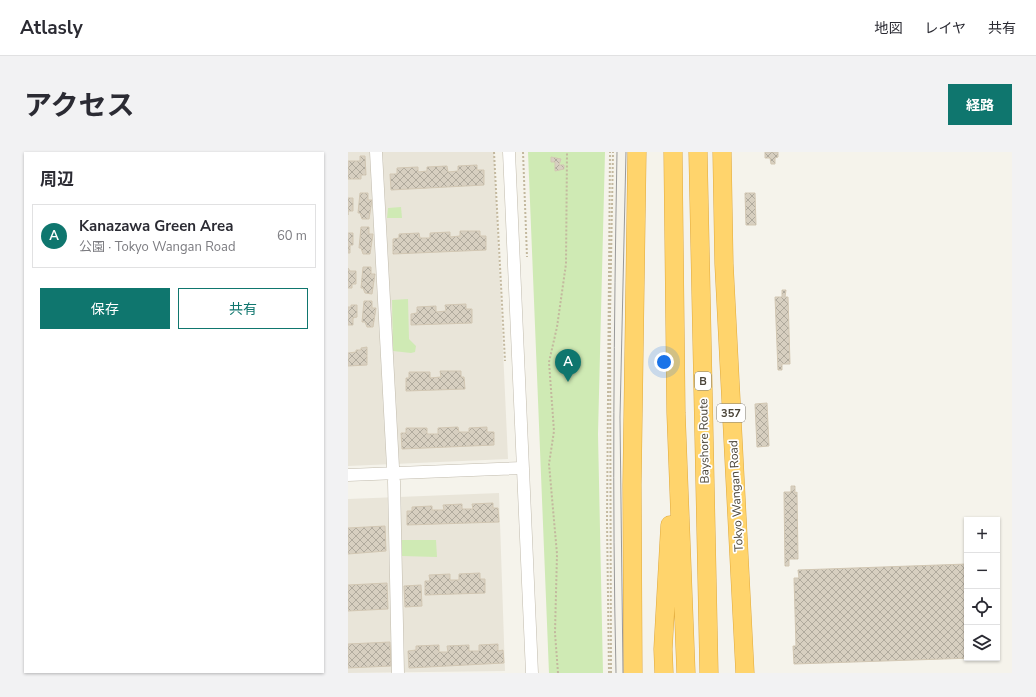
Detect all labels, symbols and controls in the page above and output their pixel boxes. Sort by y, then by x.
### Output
text: Atlasly [20,15,83,41]
text: 地図 [874,19,902,38]
text: レイヤ [924,19,966,38]
text: 共有 [988,19,1016,38]
button: 経路 [948,84,1012,125]
text: アクセス [24,87,135,125]
text: 周辺 [40,168,74,191]
text: Kanazawa Green Area [79,216,233,236]
text: A [49,227,59,245]
text: 60 m [277,227,307,245]
text: 公園 · Tokyo Wangan Road [79,238,235,256]
button: 保存 [40,288,170,329]
button: 共有 [178,288,308,329]
pin: A [555,349,581,382]
your location [654,352,674,372]
road number: B [695,372,711,390]
street label: Bayshore Route [695,398,713,484]
road number: 357 [717,404,745,422]
street label: Tokyo Wangan Road [725,440,747,552]
map controls [964,517,1000,661]
button: + [964,517,1000,553]
button: − [964,553,1000,589]
button: locate [964,589,1000,625]
button: layers [964,625,1000,661]

